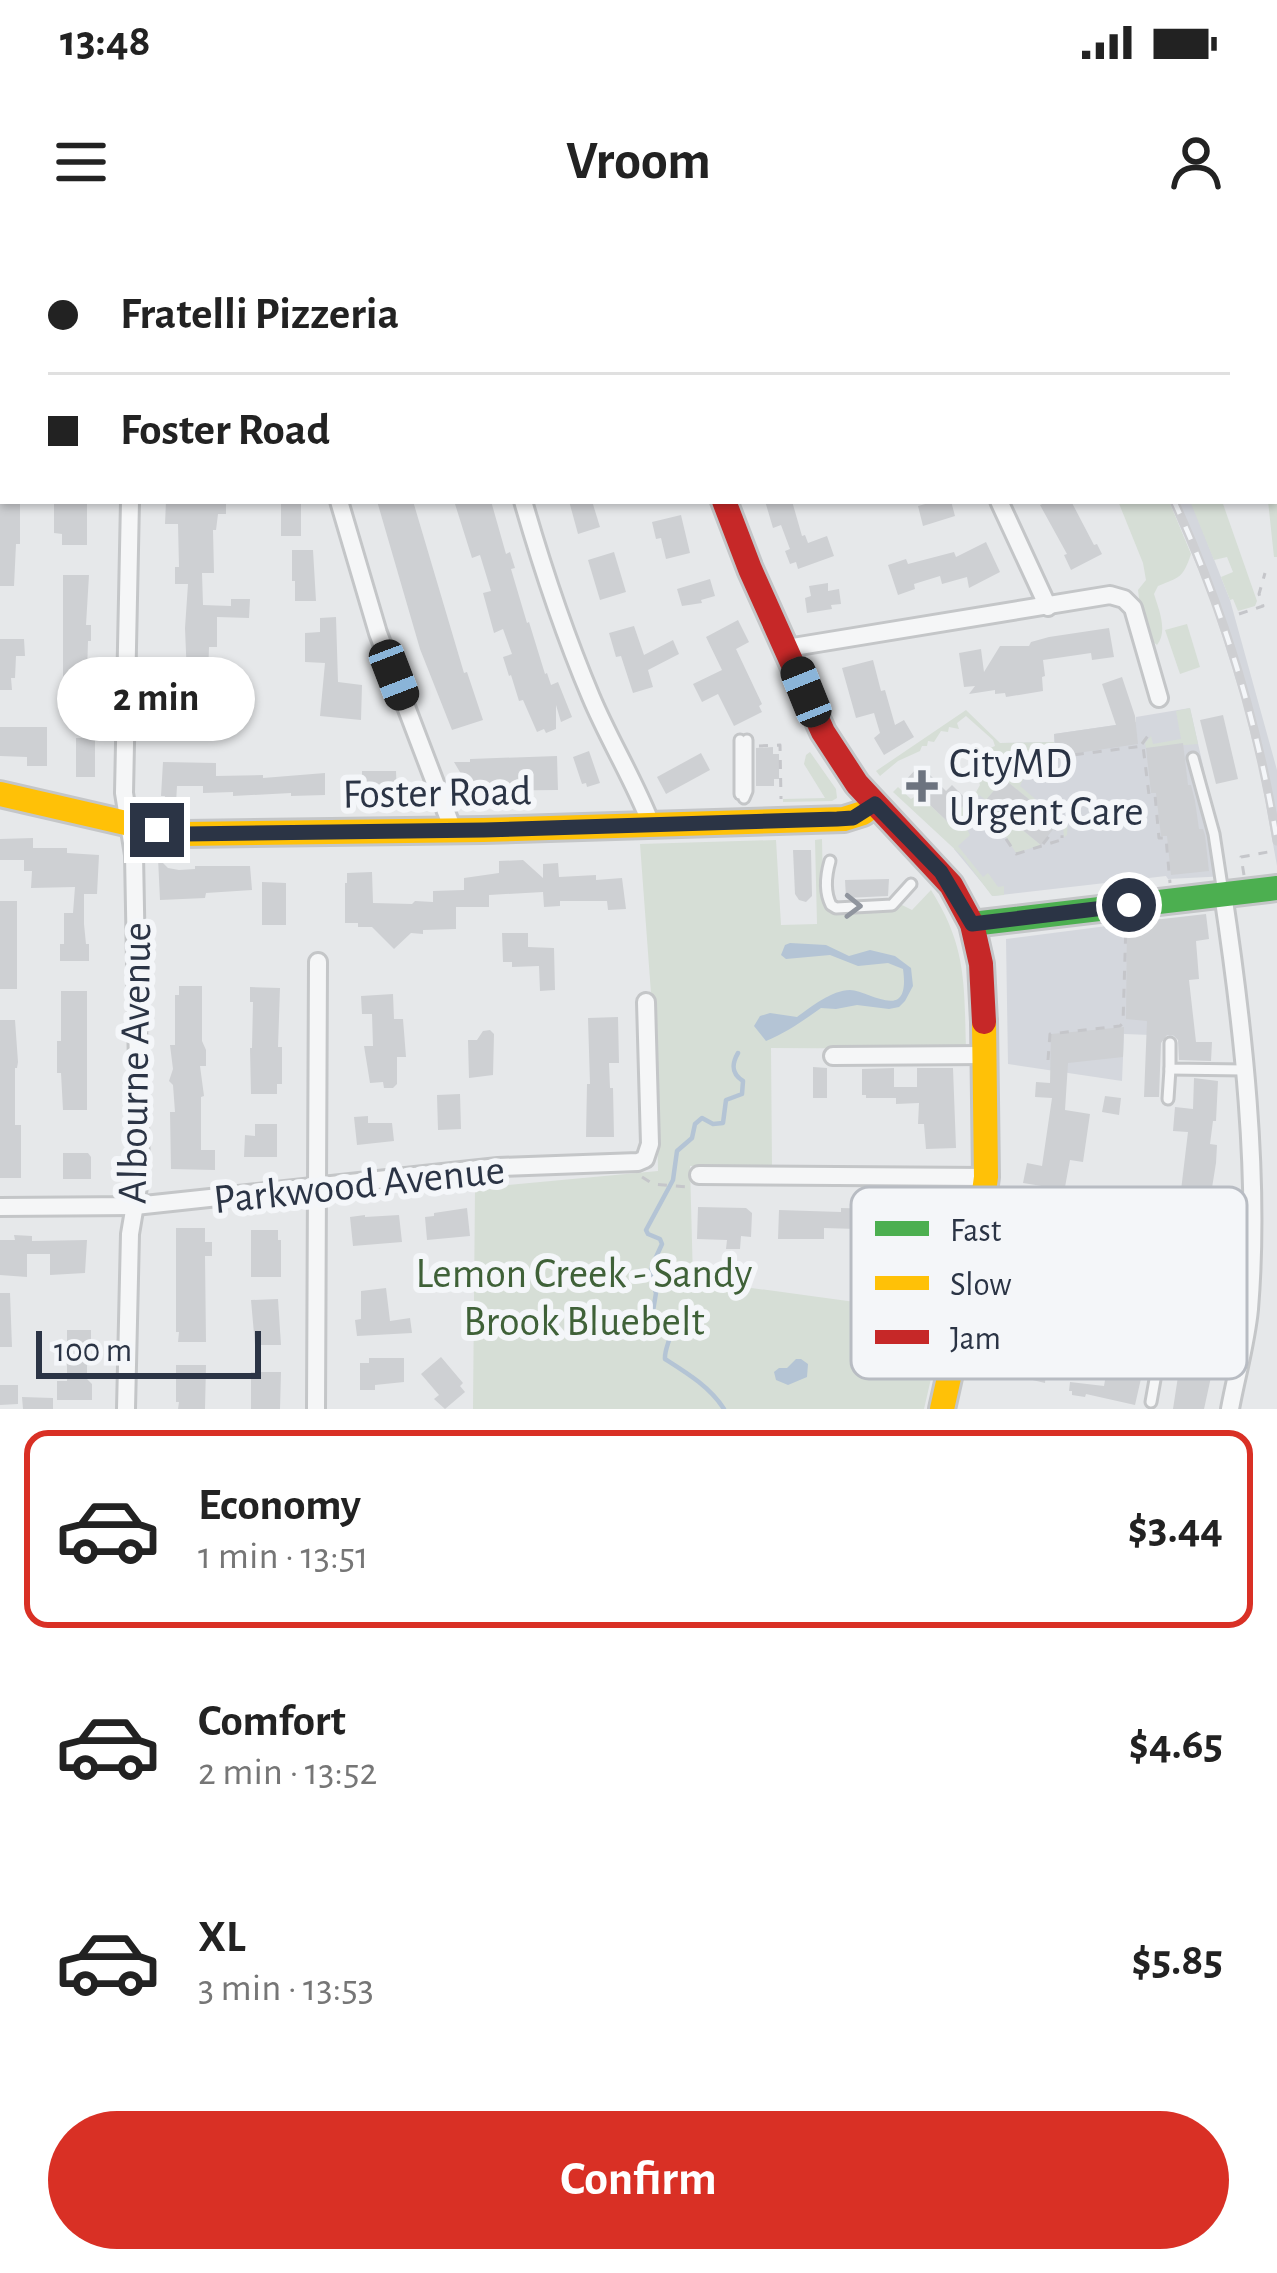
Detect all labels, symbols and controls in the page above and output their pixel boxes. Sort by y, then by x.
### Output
text: 13:48 [60,19,151,64]
icon: menu [48,129,114,195]
icon: person [1163,129,1229,195]
text: Vroom [566,135,711,189]
text: Fratelli Pizzeria [120,292,399,337]
text: Foster Road [120,408,330,453]
car [364,635,424,715]
car [776,652,836,732]
callout: 2 min [58,656,256,740]
text: 2 min [113,679,199,718]
place label: CityMD Urgent Care [949,743,1144,833]
street label: Foster Road [342,770,532,816]
marker: CityMD Urgent Care [906,770,938,802]
route end [130,803,184,857]
route start [1102,878,1156,932]
one-way arrow [844,893,862,919]
street label: Albourne Avenue [112,922,158,1204]
street label: Parkwood Avenue [212,1149,507,1221]
legend [851,1187,1247,1379]
text: Fast [950,1215,1002,1248]
park label: Lemon Creek - Sandy Brook Bluebelt [415,1253,753,1343]
text: Slow [950,1269,1011,1302]
text: Jam [950,1323,1001,1356]
scale bar [36,1325,261,1378]
text: 100 m [54,1335,132,1368]
icon: car [54,1475,162,1583]
text: Economy [198,1483,361,1528]
text: $3.44 [1128,1506,1223,1551]
text: 1 min · 13:51 [198,1537,369,1576]
icon: car [54,1691,162,1799]
text: Comfort [198,1699,346,1744]
text: $4.65 [1129,1722,1223,1767]
text: 2 min · 13:52 [198,1753,377,1792]
icon: car [54,1907,162,2015]
text: XL [198,1915,246,1960]
text: $5.85 [1131,1938,1223,1983]
text: 3 min · 13:53 [198,1969,374,2008]
button: Confirm [48,2111,1229,2249]

